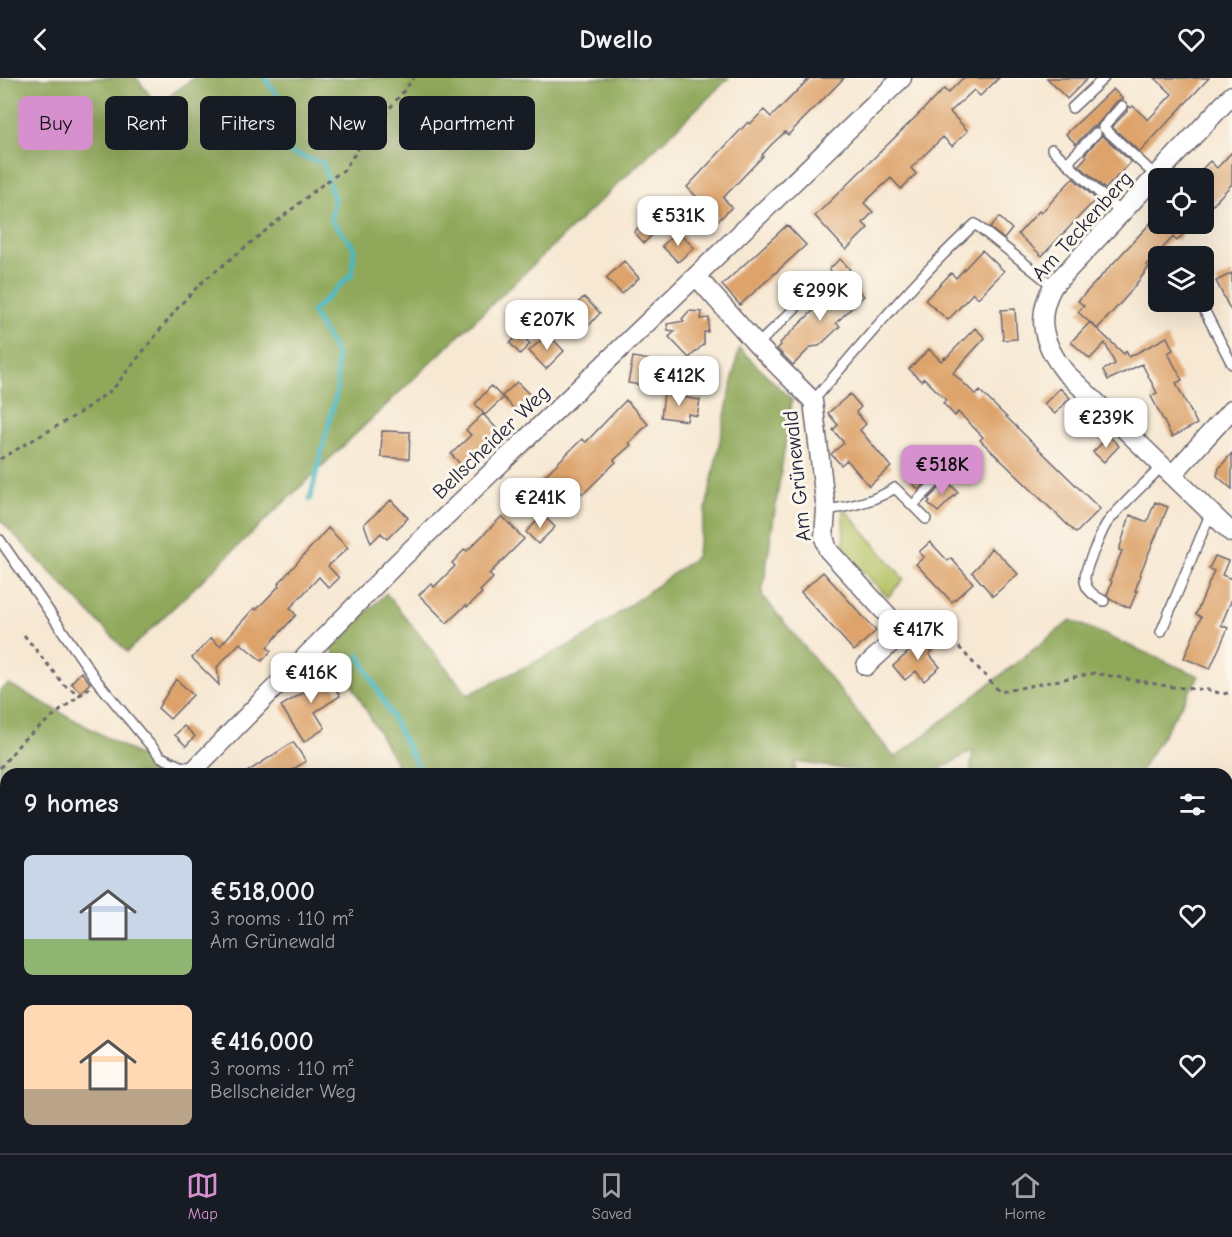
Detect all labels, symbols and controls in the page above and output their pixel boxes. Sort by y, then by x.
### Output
icon: back [24,23,57,56]
icon: heart [1175,23,1208,56]
text: Dwello [579,24,653,55]
chip: Buy [18,96,93,150]
chip: Rent [105,96,188,150]
chip: Filters [200,96,296,150]
chip: New [308,96,387,150]
chip: Apartment [399,96,535,150]
street label: Am Teckenberg [1027,166,1137,286]
map controls [1148,168,1214,312]
button: locate [1148,168,1214,234]
pin: €531K [636,196,720,247]
text: €531K [651,204,705,227]
button: layers [1148,246,1214,312]
pin: €299K [778,271,862,322]
text: €299K [792,279,848,302]
pin: €207K [505,300,589,351]
text: €207K [519,308,575,331]
pin: €412K [637,356,721,407]
text: €412K [653,364,705,387]
street label: Bellscheider Weg [427,380,555,504]
pin: €239K [1064,398,1148,449]
text: €239K [1078,406,1134,429]
street label: Am Grünewald [778,409,816,543]
pin: €518K [900,445,984,496]
text: €518K [915,453,969,476]
pin: €241K [498,478,582,529]
text: €241K [514,486,566,509]
pin: €417K [876,610,960,661]
text: €417K [892,618,944,641]
pin: €416K [269,653,353,704]
text: €416K [285,661,337,684]
icon: filters [1176,788,1209,821]
text: 9 homes [24,789,119,819]
text: €518,000 [210,877,315,907]
icon: home [72,879,144,951]
icon: heart [1176,899,1209,932]
text: 3 rooms · 110 m² [210,907,354,930]
text: Am Grünewald [210,930,335,953]
text: €416,000 [210,1027,314,1057]
icon: home [72,1029,144,1101]
icon: heart [1176,1049,1209,1082]
text: 3 rooms · 110 m² [210,1057,354,1080]
text: Bellscheider Weg [210,1080,356,1103]
tab: Map [186,1169,219,1223]
tab: Saved [592,1169,632,1223]
tab: Home [1004,1169,1046,1223]

